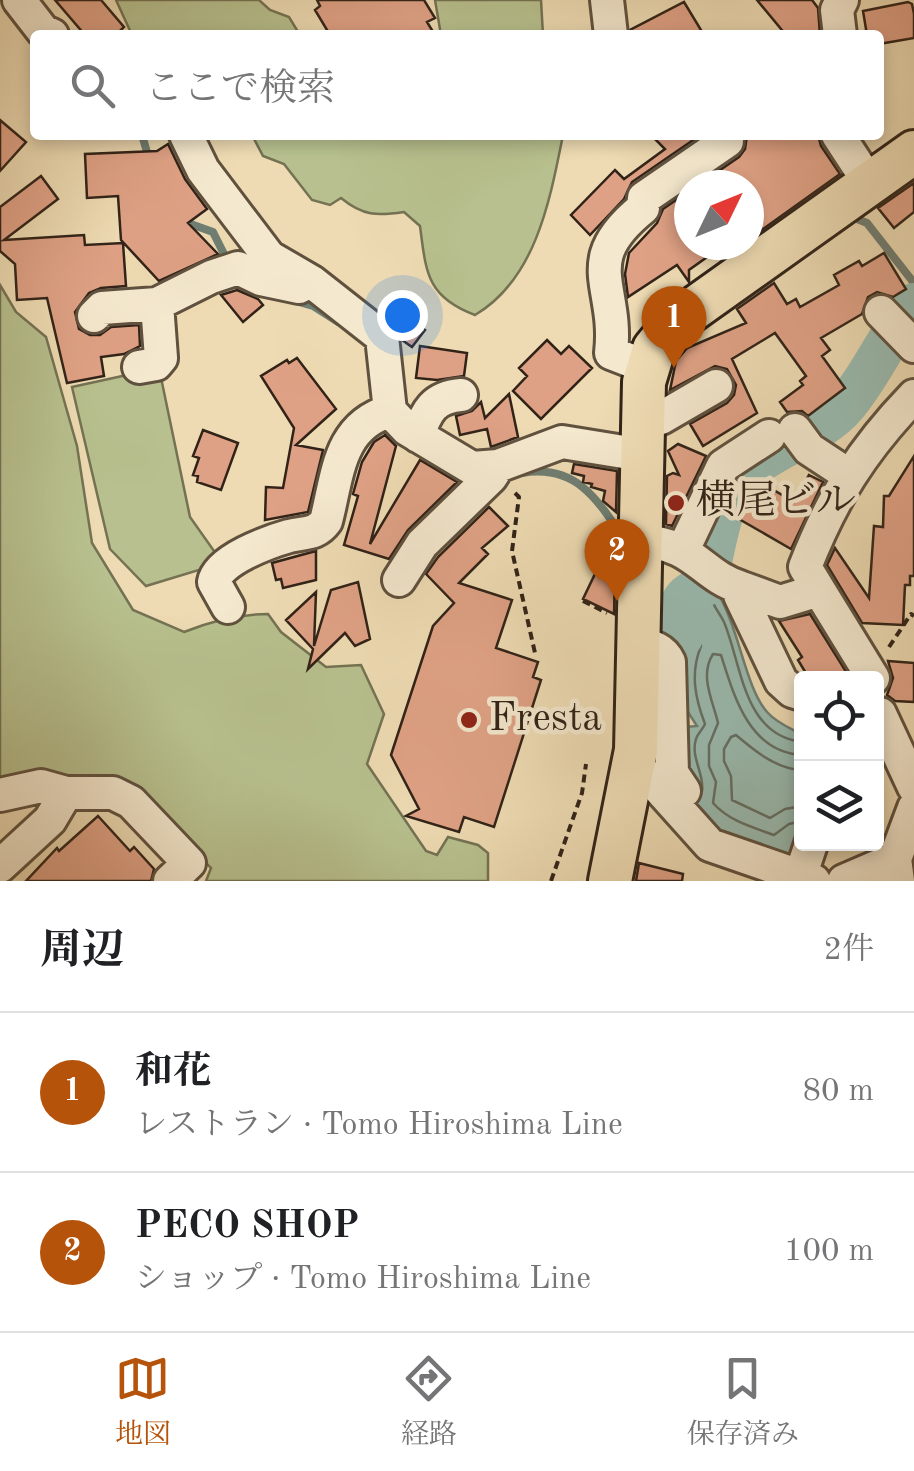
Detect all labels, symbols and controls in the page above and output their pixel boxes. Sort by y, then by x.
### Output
search box [30,30,884,140]
icon: search [65,58,120,113]
text: ここで検索 [145,71,335,109]
north arrow [674,170,764,260]
pin: 1 [642,286,706,368]
your location [377,290,428,341]
place label: 横尾ビル [696,479,856,523]
marker: 横尾ビル [665,492,687,514]
pin: 2 [584,518,650,601]
map controls [794,671,884,851]
button: locate [794,671,884,761]
place label: Fresta [489,700,602,740]
marker: Fresta [458,709,480,731]
button: layers [794,761,884,851]
text: 周辺 [40,931,124,973]
text: 2件 [823,935,874,967]
text: 和花 [135,1054,211,1092]
text: 1 [63,1076,82,1108]
text: 80 m [803,1076,874,1108]
text: レストラン · Tomo Hiroshima Line [135,1110,623,1142]
text: PECO SHOP [135,1208,359,1246]
text: 2 [63,1236,82,1268]
text: 100 m [784,1236,874,1268]
text: ショップ · Tomo Hiroshima Line [135,1264,591,1296]
tab: 地図 [115,1351,171,1454]
tab: 経路 [401,1351,457,1454]
tab: 保存済み [687,1351,799,1454]

